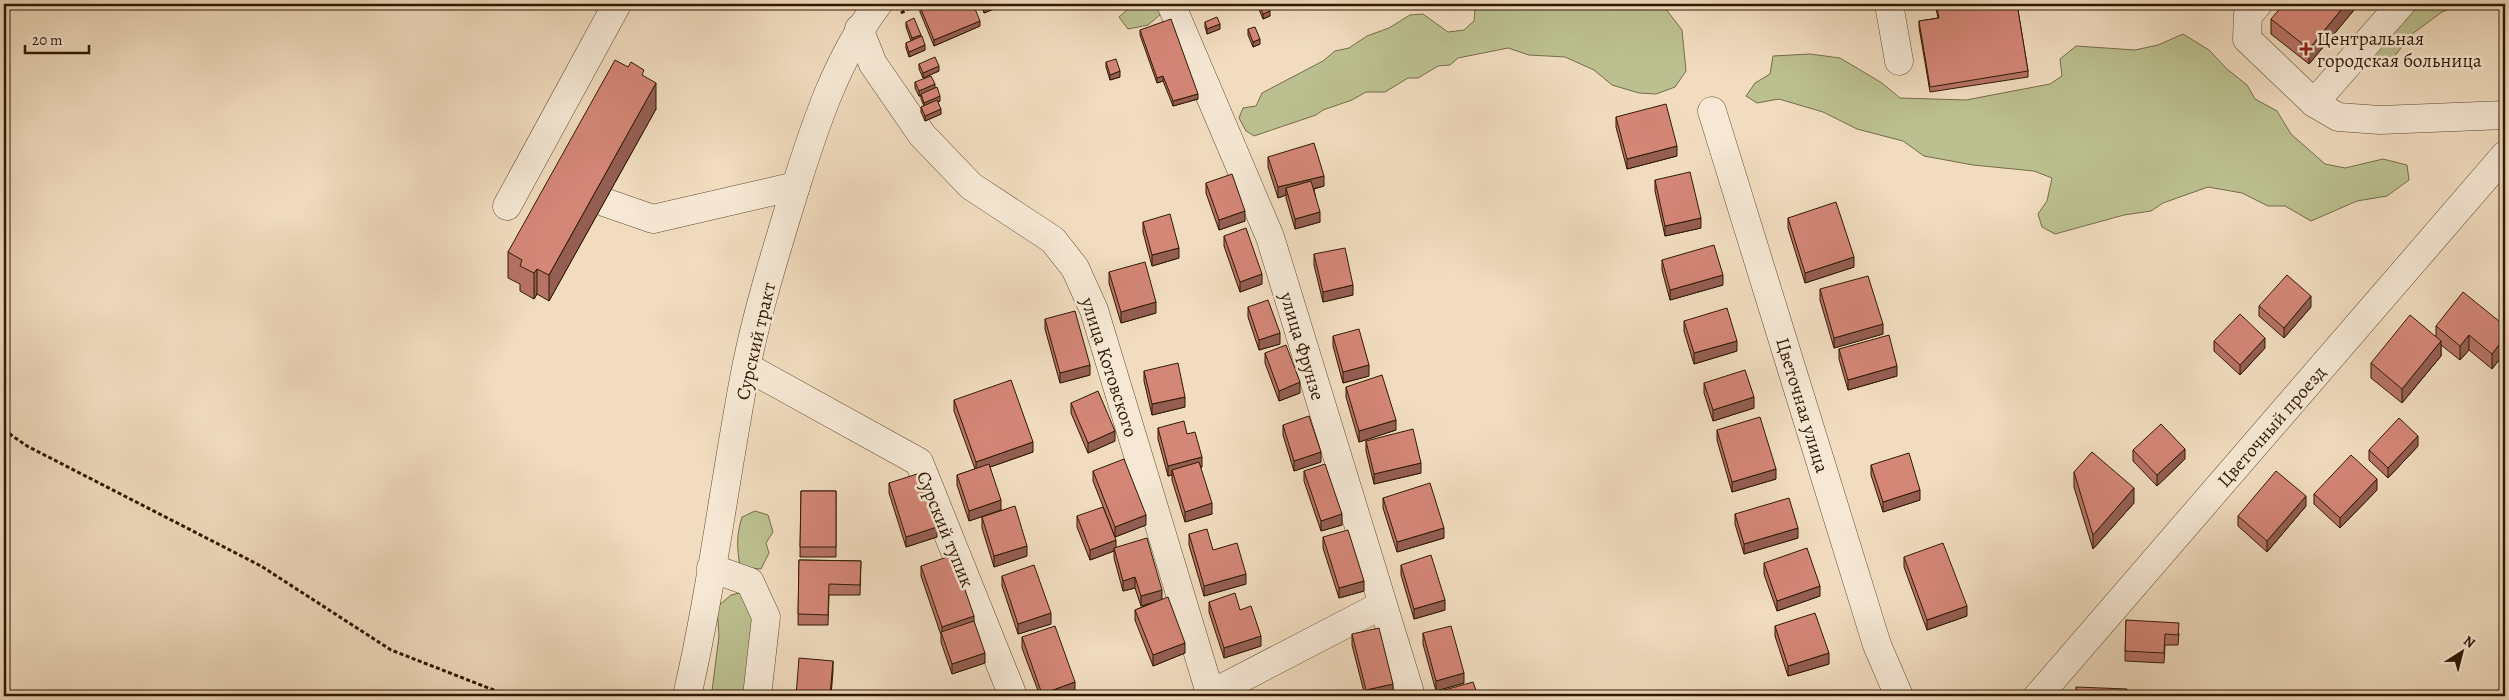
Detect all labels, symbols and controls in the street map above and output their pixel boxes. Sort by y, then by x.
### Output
scale bar [25,22,89,54]
place label: Центральная городская больница [2317,26,2482,74]
text: 20 m [32,30,63,50]
marker: Центральная городская больница [2299,42,2313,56]
street label: Сурский тракт [730,279,782,403]
street label: улица Фрунзе [1273,288,1331,404]
street label: улица Котовского [1074,293,1144,440]
street label: Цветочная улица [1769,335,1835,476]
street label: Цветочный проезд [2212,360,2332,493]
street label: Сурский тупик [910,467,980,592]
north arrow [2436,628,2486,678]
text: N [2460,631,2479,653]

